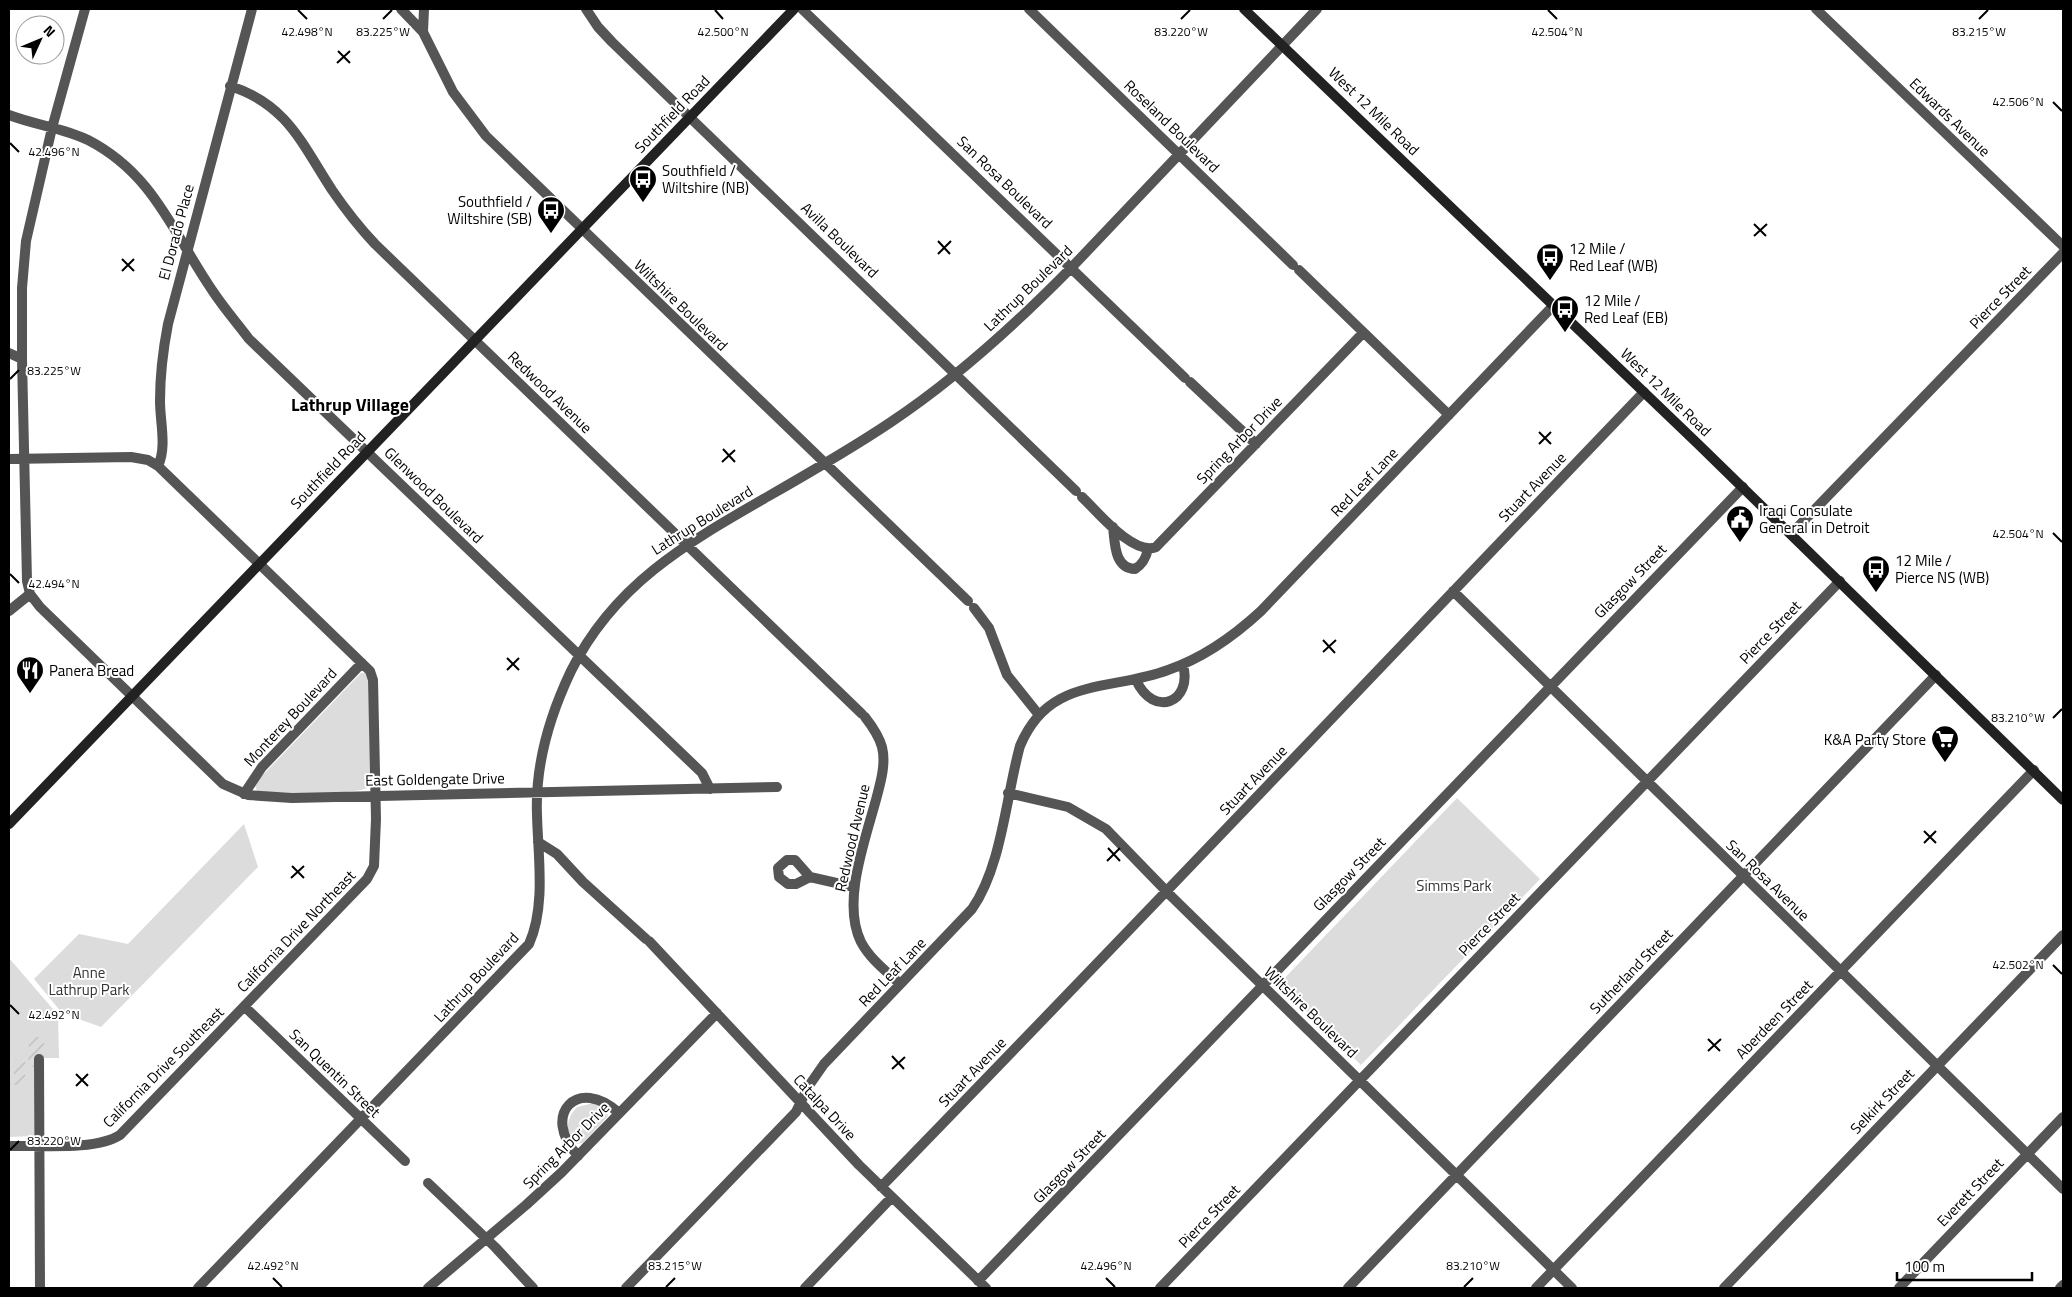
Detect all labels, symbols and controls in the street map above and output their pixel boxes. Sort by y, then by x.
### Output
north arrow [15,15,65,65]
text: N [39,20,61,41]
text: 42.498°N [281,22,333,41]
text: 83.225°W [356,22,410,41]
text: 42.500°N [697,22,749,41]
text: 83.220°W [1154,22,1208,41]
text: 42.504°N [1531,22,1583,41]
text: 83.215°W [1952,22,2006,41]
street label: West 12 Mile Road [1323,61,1425,161]
street label: Southfield Road [629,70,715,158]
street label: Edwards Avenue [1904,72,1996,162]
street label: Roseland Boulevard [1119,74,1225,178]
text: 42.506°N [1992,92,2044,111]
street label: San Rosa Boulevard [952,130,1058,234]
text: 42.496°N [28,142,80,161]
place label: Southfield / Wiltshire (NB) [662,159,749,199]
bus stop icon: Southfield / Wiltshire (NB) [628,164,658,203]
street label: El Dorado Place [152,181,200,283]
place label: Southfield / Wiltshire (SB) [447,190,532,230]
bus stop icon: Southfield / Wiltshire (SB) [536,195,566,234]
street label: Avilla Boulevard [796,197,884,283]
place label: 12 Mile / Red Leaf (WB) [1569,237,1658,277]
street label: Lathrup Boulevard [978,239,1078,337]
bus stop icon: 12 Mile / Red Leaf (WB) [1535,242,1565,281]
street label: Wiltshire Boulevard [629,254,733,356]
street label: Pierce Street [1964,259,2037,334]
place label: 12 Mile / Red Leaf (EB) [1584,289,1668,329]
bus stop icon: 12 Mile / Red Leaf (EB) [1550,294,1580,333]
street label: West 12 Mile Road [1615,342,1717,442]
street label: Redwood Avenue [502,346,598,438]
text: 83.225°W [27,361,81,380]
district label: Lathrup Village [291,391,409,418]
street label: Spring Arbor Drive [1191,391,1287,489]
street label: Southfield Road [285,426,371,514]
street label: Glenwood Boulevard [379,441,489,549]
street label: Red Leaf Lane [1325,442,1403,522]
street label: Stuart Avenue [1493,447,1571,527]
street label: Lathrup Boulevard [647,480,757,560]
place label: Iraqi Consulate General in Detroit [1759,499,1870,539]
public building icon: Iraqi Consulate General in Detroit [1725,504,1755,543]
text: 42.504°N [1992,524,2044,543]
street label: Glasgow Street [1588,538,1672,624]
place label: 12 Mile / Pierce NS (WB) [1895,549,1989,589]
bus stop icon: 12 Mile / Pierce NS (WB) [1861,554,1891,593]
text: 42.494°N [28,574,80,593]
street label: Pierce Street [1734,594,1807,669]
restaurant icon: Panera Bread [15,655,45,694]
place label: Panera Bread [49,659,134,682]
street label: Monterey Boulevard [238,662,342,772]
text: 83.210°W [1991,708,2045,727]
supermarket icon: K&A Party Store [1930,724,1960,763]
place label: K&A Party Store [1824,728,1926,751]
street label: Stuart Avenue [1214,740,1292,820]
street label: East Goldengate Drive [365,766,505,792]
street label: Redwood Avenue [828,782,876,894]
street label: Glasgow Street [1307,831,1391,917]
street label: San Rosa Avenue [1721,834,1815,926]
street label: California Drive Northeast [231,864,361,997]
park label: Simms Park [1416,874,1492,897]
street label: Pierce Street [1453,886,1526,961]
street label: Sutherland Street [1584,923,1678,1019]
street label: Lathrup Boulevard [428,927,524,1027]
street label: Red Leaf Lane [853,932,931,1012]
text: 42.502°N [1992,955,2044,974]
park label: Anne Lathrup Park [48,961,130,1001]
street label: Wiltshire Boulevard [1259,961,1363,1063]
street label: Aberdeen Street [1730,974,1818,1064]
street label: California Drive Southeast [97,1001,229,1133]
text: 42.492°N [28,1005,80,1024]
street label: San Quentin Street [284,1023,386,1123]
street label: Stuart Avenue [933,1032,1011,1112]
street label: Selkirk Street [1845,1062,1920,1139]
street label: Catalpa Drive [788,1069,862,1145]
street label: Spring Arbor Drive [517,1096,615,1194]
street label: Glasgow Street [1027,1123,1111,1209]
text: 83.220°W [27,1131,81,1150]
street label: Everett Street [1931,1152,2009,1232]
street label: Pierce Street [1173,1178,1246,1253]
scale bar [1897,1250,2032,1282]
text: 100 m [1904,1255,1945,1278]
text: 42.492°N [247,1256,299,1275]
text: 83.215°W [648,1256,702,1275]
text: 42.496°N [1080,1256,1132,1275]
text: 83.210°W [1446,1256,1500,1275]

